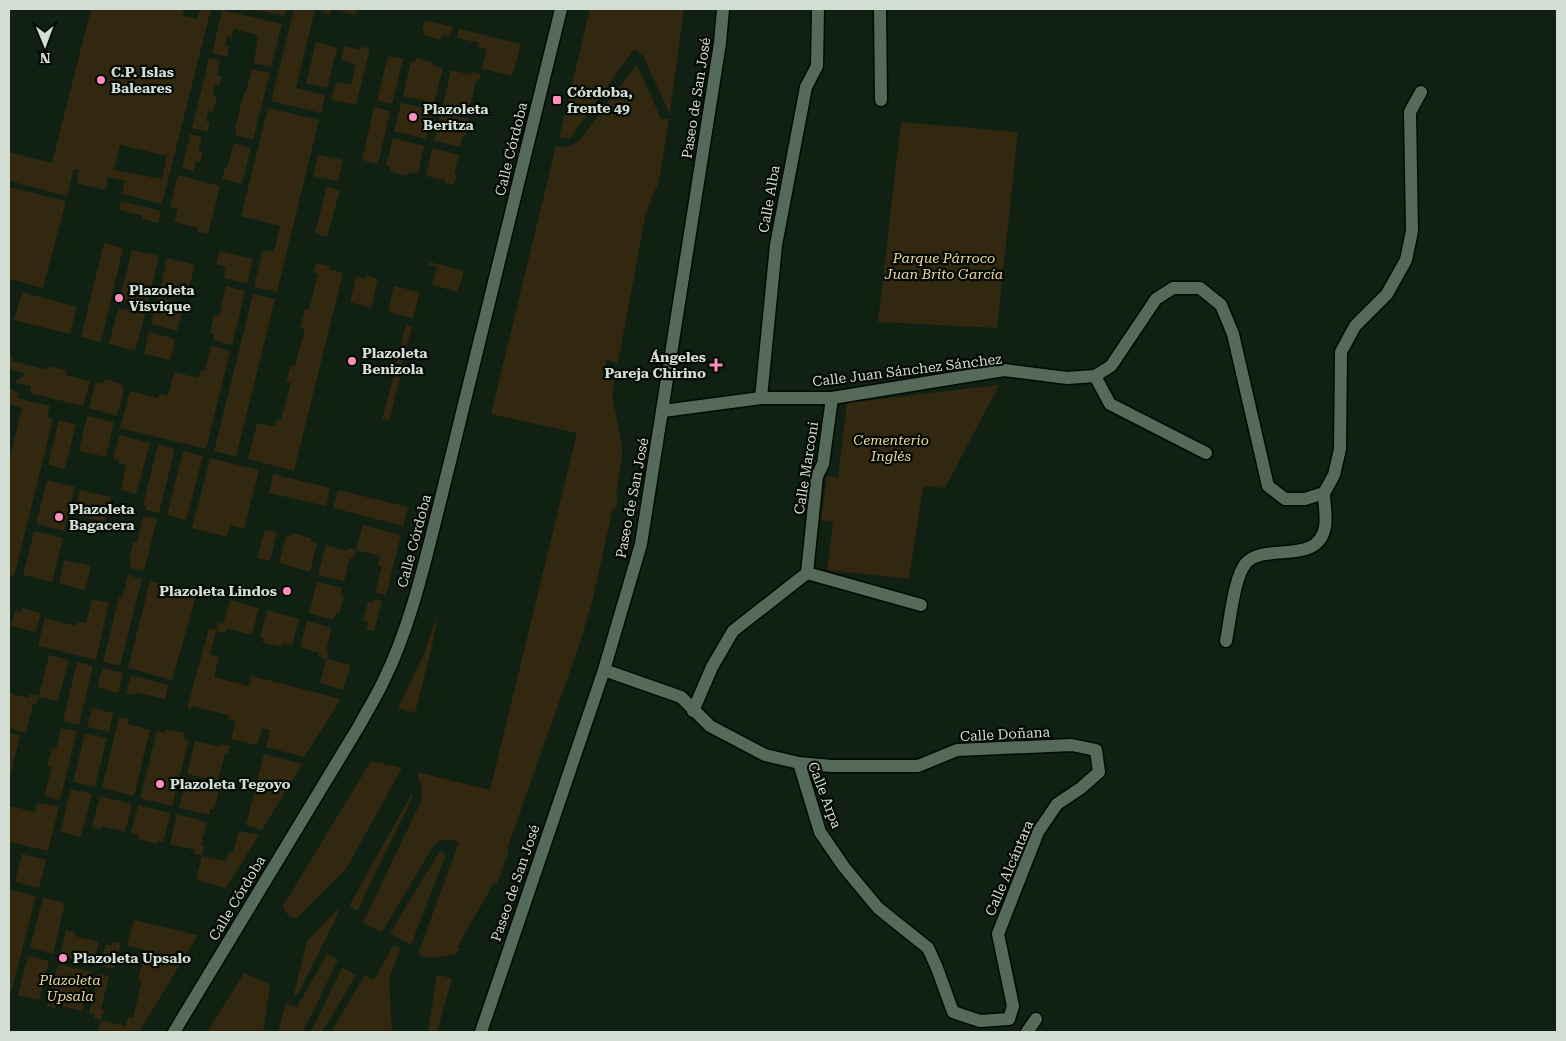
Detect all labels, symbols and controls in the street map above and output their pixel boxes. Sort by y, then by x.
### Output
north arrow [20,20,70,70]
street label: Paseo de San José [679,36,714,160]
text: N [39,50,51,66]
place label: C.P. Islas Baleares [111,64,174,96]
marker: C.P. Islas Baleares [95,74,107,86]
place label: Córdoba, frente 49 [567,84,633,116]
marker: Córdoba, frente 49 [551,94,563,106]
street label: Calle Córdoba [492,100,530,197]
place label: Plazoleta Beritza [423,101,489,133]
marker: Plazoleta Beritza [407,111,419,123]
street label: Calle Alba [755,164,783,234]
park label: Parque Párroco Juan Brito García [884,250,1003,282]
place label: Plazoleta Visvique [129,282,195,314]
marker: Plazoleta Visvique [113,292,125,304]
place label: Plazoleta Benizola [362,345,428,377]
place label: Ángeles Pareja Chirino [604,349,706,381]
street label: Calle Juan Sánchez Sánchez [811,350,1003,390]
marker: Plazoleta Benizola [346,355,358,367]
marker: Ángeles Pareja Chirino [710,359,722,371]
street label: Calle Marconi [791,420,821,516]
park label: Cementerio Inglés [853,432,929,464]
street label: Paseo de San José [612,436,652,560]
street label: Calle Córdoba [394,492,434,589]
place label: Plazoleta Bagacera [69,501,135,533]
marker: Plazoleta Bagacera [53,511,65,523]
place label: Plazoleta Lindos [159,583,277,599]
marker: Plazoleta Lindos [281,585,293,597]
street label: Calle Doñana [960,724,1051,744]
street label: Calle Arpa [805,760,845,831]
place label: Plazoleta Tegoyo [170,776,291,792]
marker: Plazoleta Tegoyo [154,778,166,790]
street label: Calle Alcántara [982,817,1036,918]
street label: Paseo de San José [488,822,543,943]
street label: Calle Córdoba [205,852,269,943]
place label: Plazoleta Upsalo [73,950,191,966]
marker: Plazoleta Upsalo [57,952,69,964]
park label: Plazoleta Upsala [38,972,101,1004]

